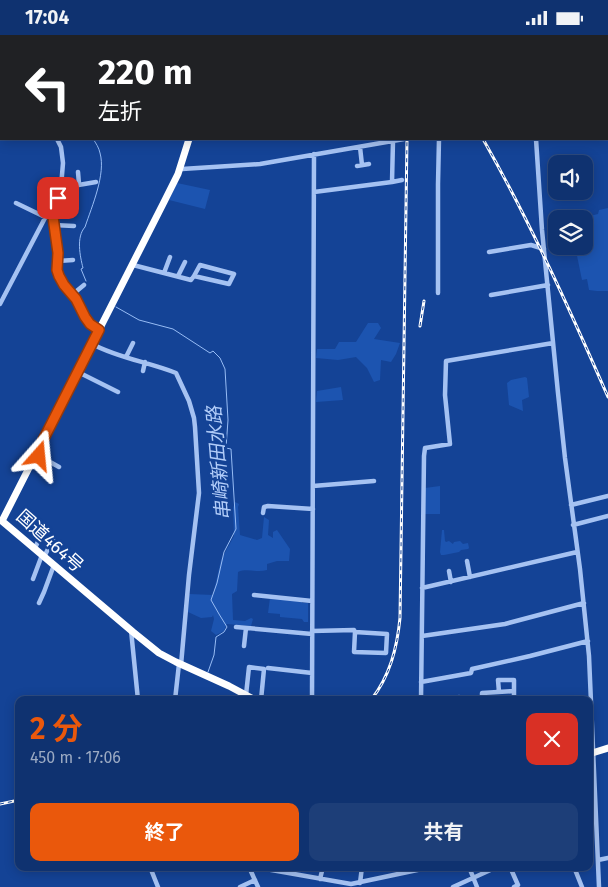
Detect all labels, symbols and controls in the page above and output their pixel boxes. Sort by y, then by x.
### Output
text: 17:04 [25,6,69,29]
text: 220 m [98,51,193,93]
icon: left [15,55,80,120]
text: 左折 [98,98,142,125]
map controls [548,155,593,255]
button: sound [548,155,593,200]
pin [37,177,79,219]
icon: arrive [44,184,72,212]
button: layers [548,210,593,255]
water label: 串崎新田水路 [202,403,235,521]
position arrow [12,429,64,481]
street label: 国道464号 [12,505,88,577]
text: 2 分 [30,711,83,747]
button: close [526,713,578,765]
text: 450 m · 17:06 [30,748,121,767]
button: 終了 [30,803,299,861]
button: 共有 [309,803,578,861]

